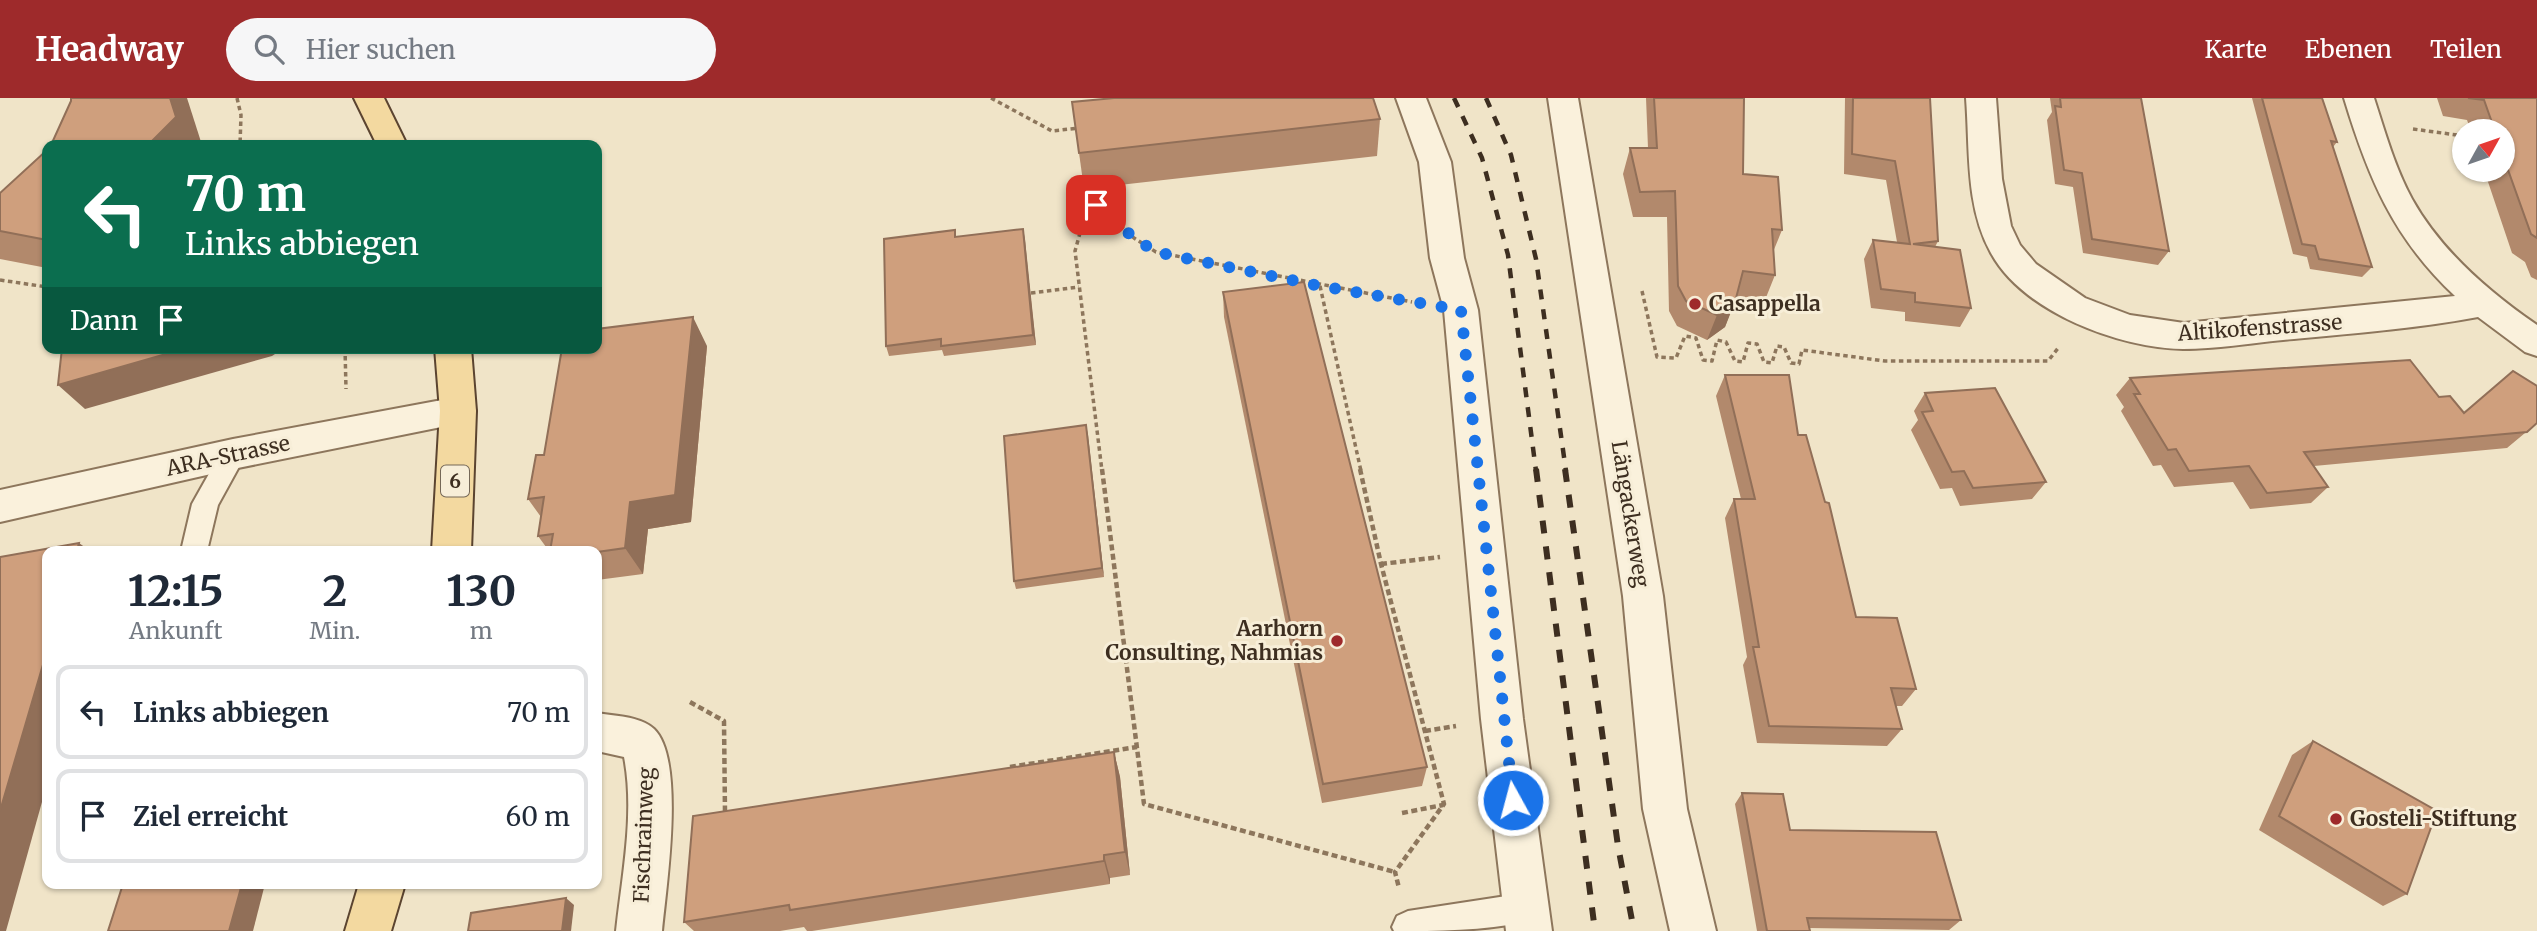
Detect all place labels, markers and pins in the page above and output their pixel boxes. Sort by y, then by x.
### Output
pin [1066,175,1126,235]
place label: Casappella [1709,290,1821,317]
marker: Casappella [1687,296,1703,312]
place label: Aarhorn Consulting, Nahmias [1106,615,1323,666]
marker: Aarhorn Consulting, Nahmias [1329,633,1345,649]
place label: Gosteli-Stiftung [2350,805,2517,832]
marker: Gosteli-Stiftung [2328,811,2344,827]

